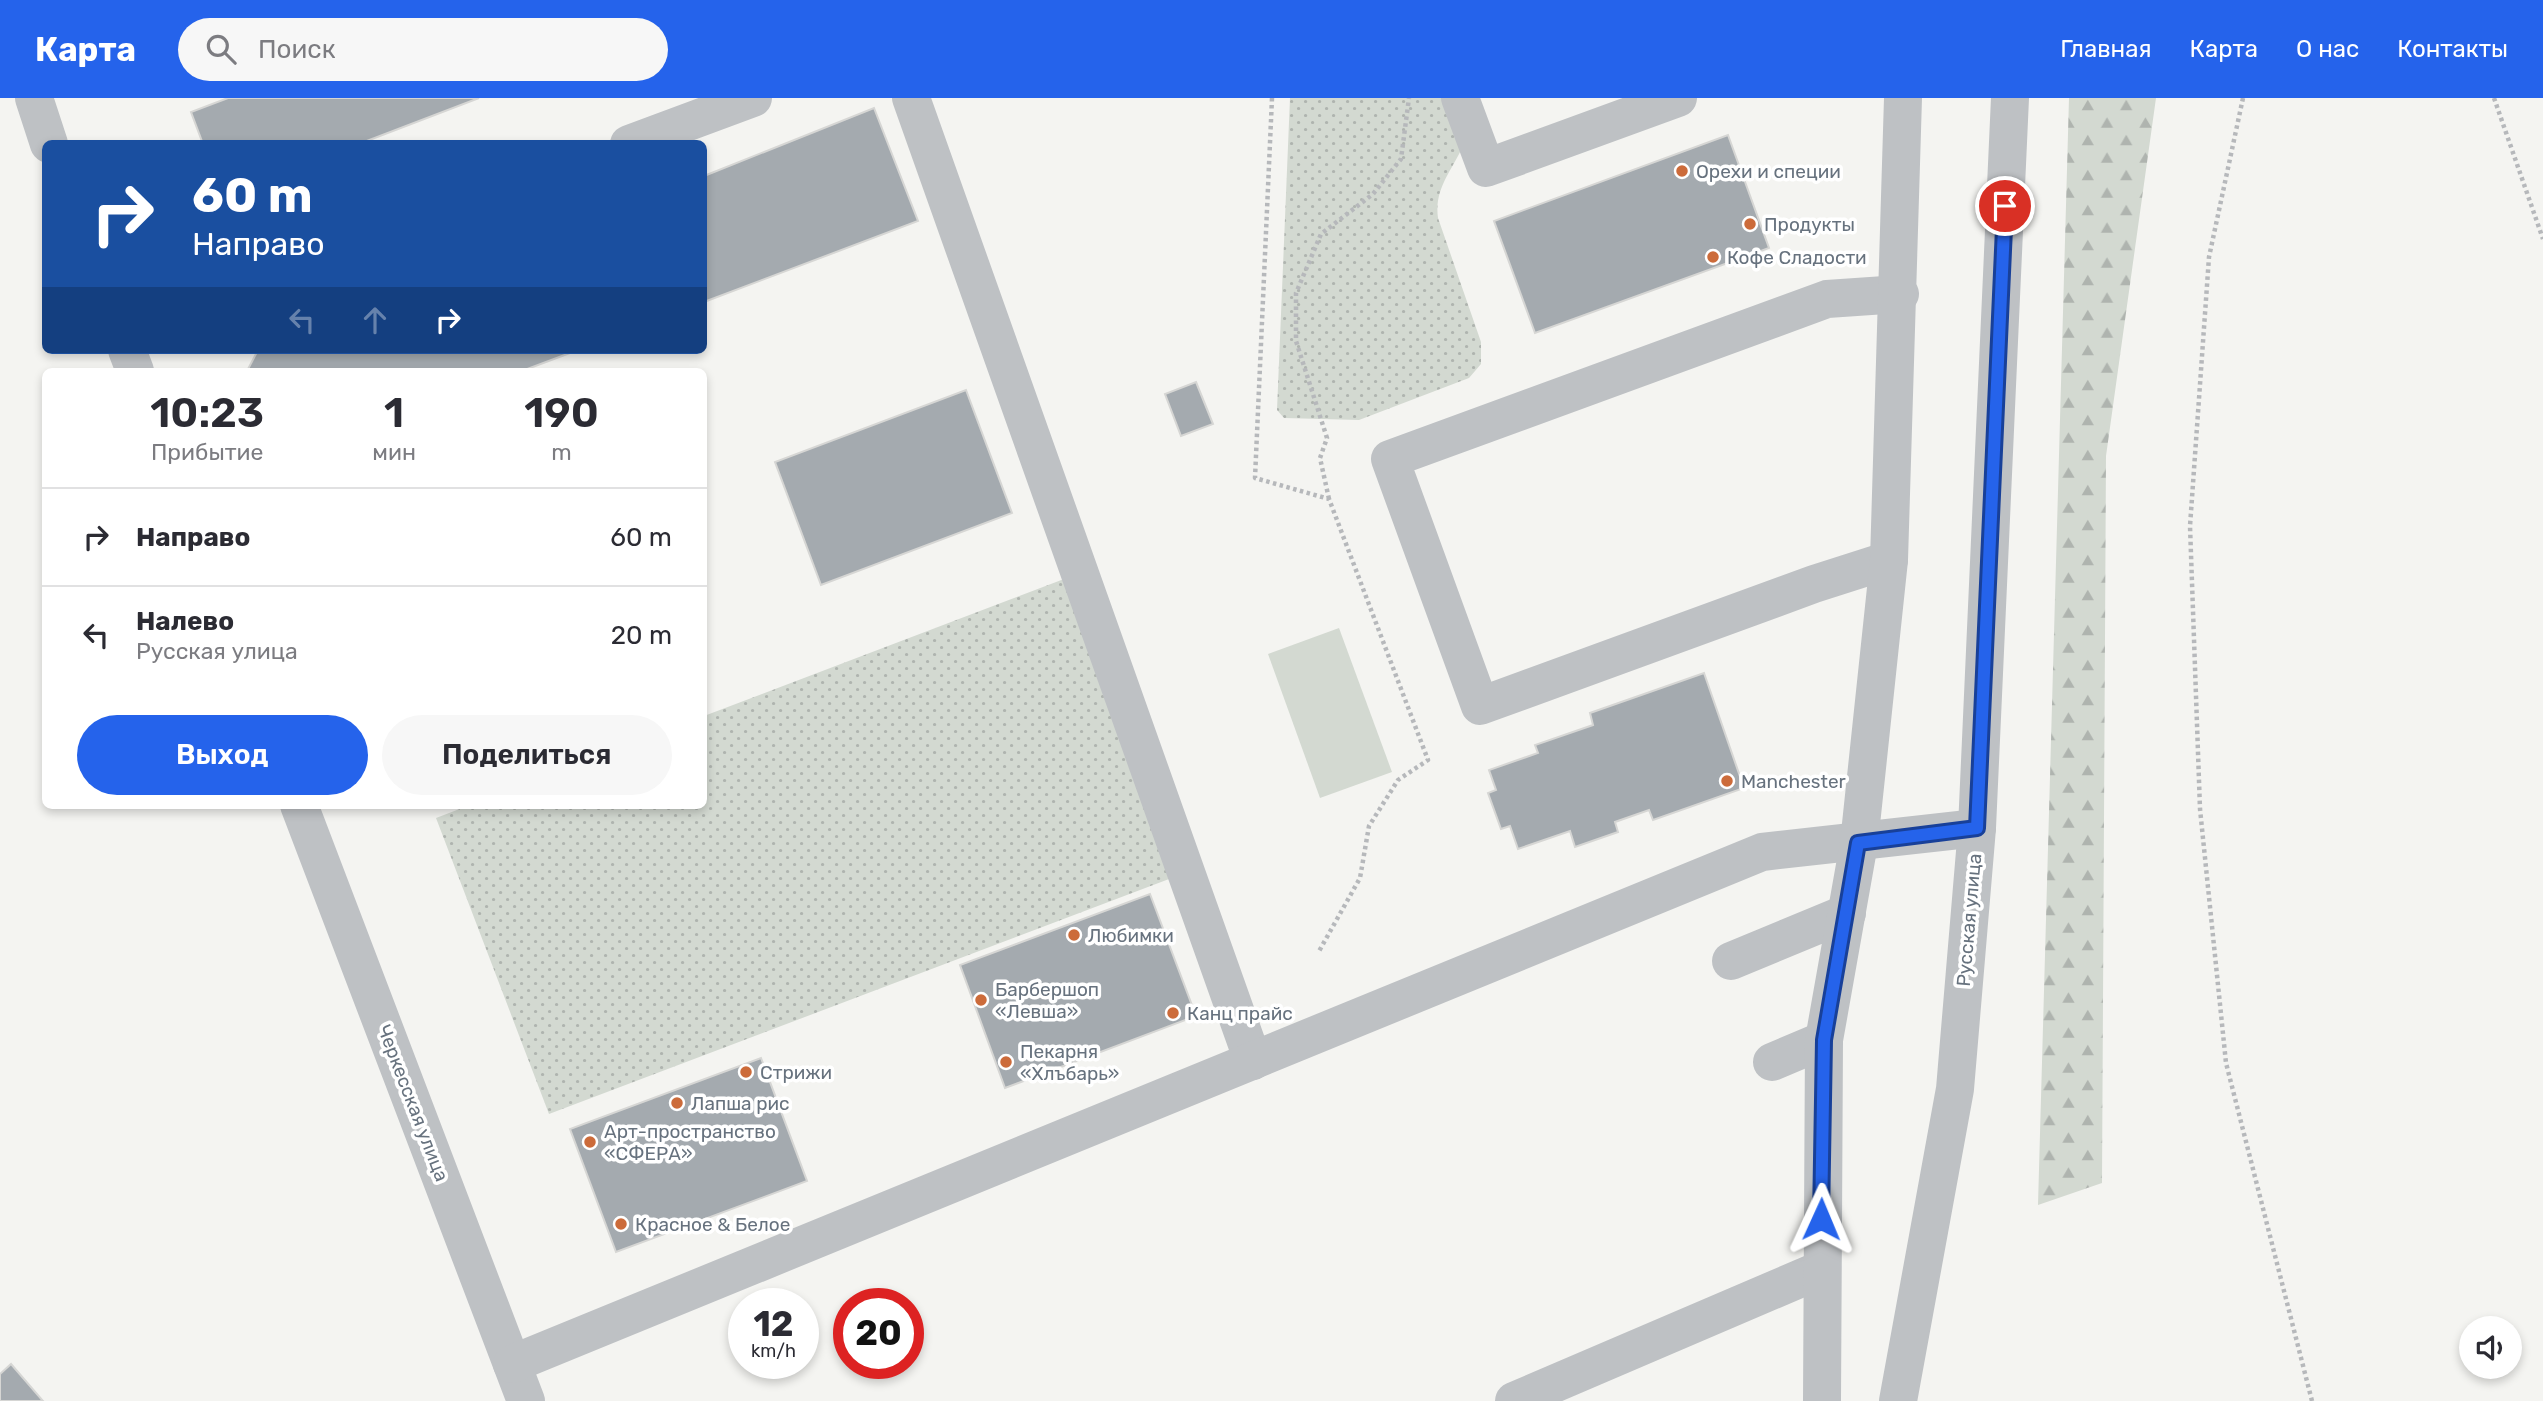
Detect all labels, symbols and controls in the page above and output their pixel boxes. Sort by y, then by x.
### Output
search box [178,18,668,81]
text: Карта [35,30,136,69]
icon: search [202,30,240,68]
text: Поиск [258,34,336,65]
text: Главная [2060,35,2152,63]
text: Карта [2190,35,2258,63]
text: О нас [2296,35,2359,63]
text: Контакты [2397,35,2508,63]
place label: Орехи и специи [1696,160,1841,183]
marker: Орехи и специи [1674,163,1690,179]
text: 60 m [192,166,313,224]
icon: right [77,168,168,259]
pin [1975,176,2035,236]
icon: arrive [1986,187,2024,225]
place label: Продукты [1764,213,1855,236]
marker: Продукты [1742,216,1758,232]
text: Направо [192,225,325,263]
place label: Кофе Сладости [1727,246,1867,269]
marker: Кофе Сладости [1705,249,1721,265]
icon: left [283,301,321,339]
icon: ahead [356,301,394,339]
icon: right [429,301,467,339]
text: 10:23 [150,388,264,438]
text: 1 [384,388,404,438]
text: 190 [524,388,599,438]
text: Прибытие [151,438,263,466]
text: мин [372,438,416,466]
text: m [551,438,572,466]
icon: right [77,518,115,556]
text: Направо [136,522,250,553]
text: 60 m [610,522,672,553]
text: Налево [136,606,234,637]
icon: left [77,616,115,654]
text: 20 m [611,620,672,651]
text: Русская улица [136,637,298,665]
button: Выход [77,715,368,795]
button: Поделиться [382,715,672,795]
place label: Manchester [1741,770,1847,793]
marker: Manchester [1719,773,1735,789]
street label: Русская улица [1952,852,1986,988]
place label: Любимки [1088,924,1174,947]
marker: Любимки [1066,927,1082,943]
place label: Барбершоп «Левша» [995,978,1099,1023]
marker: Барбершоп «Левша» [973,992,989,1008]
place label: Канц прайс [1187,1002,1293,1025]
marker: Канц прайс [1165,1005,1181,1021]
street label: Черкесская улица [373,1021,453,1185]
place label: Пекарня «Хлъбарь» [1020,1040,1119,1085]
marker: Пекарня «Хлъбарь» [998,1054,1014,1070]
place label: Стрижи [760,1061,832,1084]
marker: Стрижи [738,1064,754,1080]
place label: Лапша рис [691,1092,790,1115]
marker: Лапша рис [669,1095,685,1111]
place label: Арт-пространство «СФЕРА» [604,1120,776,1165]
marker: Арт-пространство «СФЕРА» [582,1134,598,1150]
position arrow [1784,1182,1858,1256]
place label: Красное & Белое [635,1213,790,1236]
marker: Красное & Белое [613,1216,629,1232]
speed limit sign: 20 [833,1288,924,1379]
text: 12 [753,1303,794,1345]
map controls [2459,1316,2522,1379]
button: sound [2459,1316,2522,1379]
text: km/h [751,1340,796,1362]

